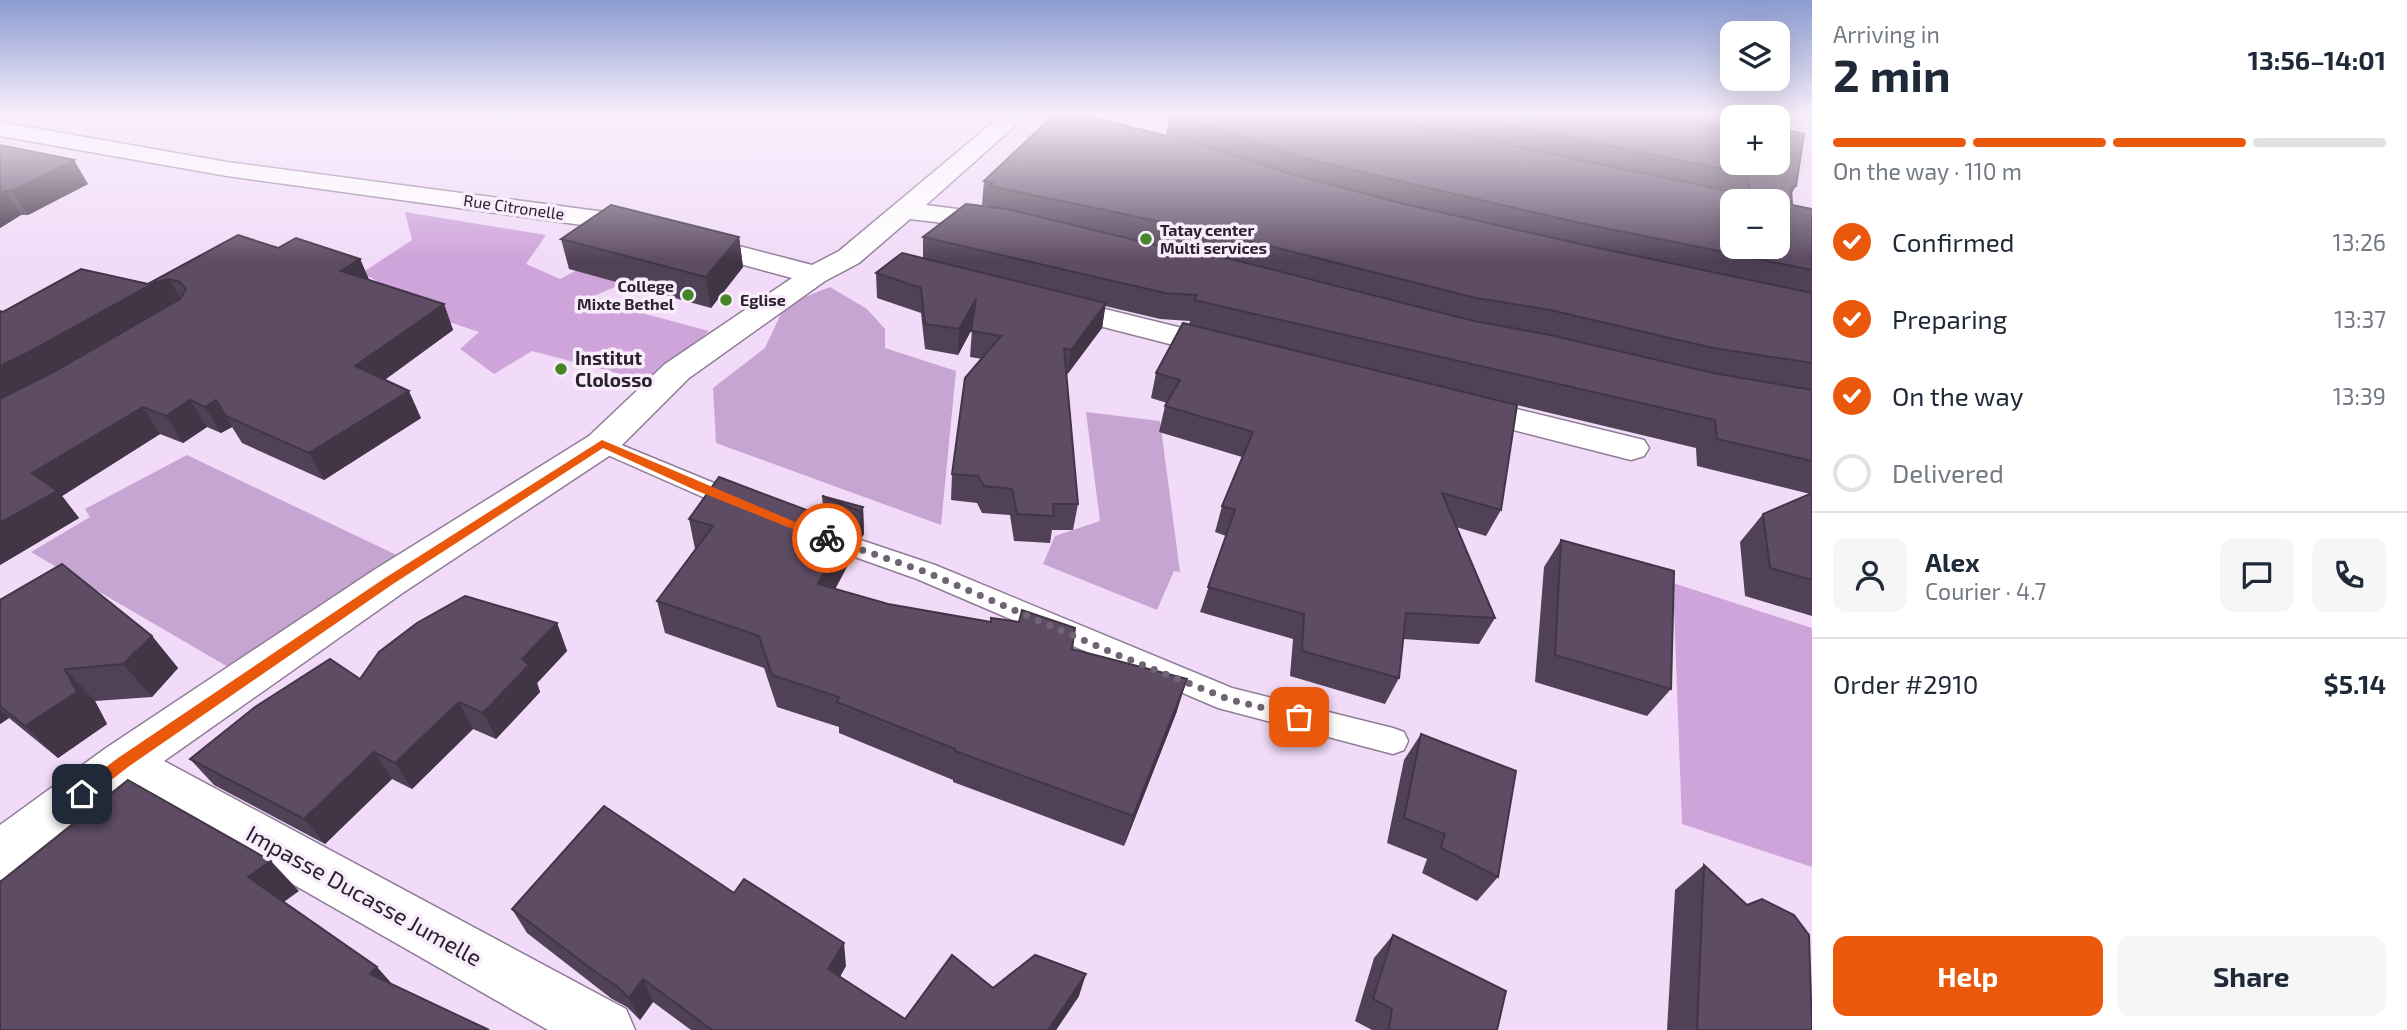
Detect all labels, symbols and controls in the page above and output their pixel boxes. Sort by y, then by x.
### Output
text: Arriving in [1833,20,1940,48]
map controls [1720,21,1790,259]
button: layers [1720,21,1790,91]
text: 13:56–14:01 [2248,44,2386,75]
text: 2 min [1833,46,1951,101]
button: + [1720,105,1790,175]
text: On the way · 110 m [1833,157,2022,185]
button: − [1720,189,1790,259]
street label: Rue Citronelle [462,190,566,223]
place label: Tatay center Multi services [1160,220,1267,257]
icon: check [1833,223,1871,261]
text: Confirmed [1892,226,2015,257]
text: 13:26 [2333,228,2386,256]
marker: Tatay center Multi services [1138,231,1154,247]
place label: College Mixte Bethel [577,276,675,313]
marker: College Mixte Bethel [680,287,696,303]
place label: Eglise [740,290,786,309]
marker: Eglise [718,292,734,308]
icon: check [1833,300,1871,338]
text: Preparing [1892,303,2007,334]
text: 13:37 [2334,305,2386,333]
place label: Institut Clolosso [575,346,652,391]
marker: Institut Clolosso [553,361,569,377]
icon: check [1833,377,1871,415]
text: On the way [1892,380,2023,411]
text: 13:39 [2333,382,2386,410]
text: Delivered [1892,457,2004,488]
courier [792,503,862,573]
icon: bike [808,519,846,557]
button: person [1833,538,1907,612]
button: chat [2220,538,2294,612]
button: phone [2312,538,2386,612]
text: Alex [1925,546,1980,577]
text: Courier · 4.7 [1925,577,2046,605]
text: Order #2910 [1833,668,1978,699]
text: $5.14 [2324,668,2386,699]
pin [1269,687,1329,747]
icon: bag [1280,698,1318,736]
pin [52,764,112,824]
icon: home [63,775,101,813]
street label: Impasse Ducasse Jumelle [242,819,487,972]
button: Help [1833,936,2103,1016]
button: Share [2117,936,2386,1016]

